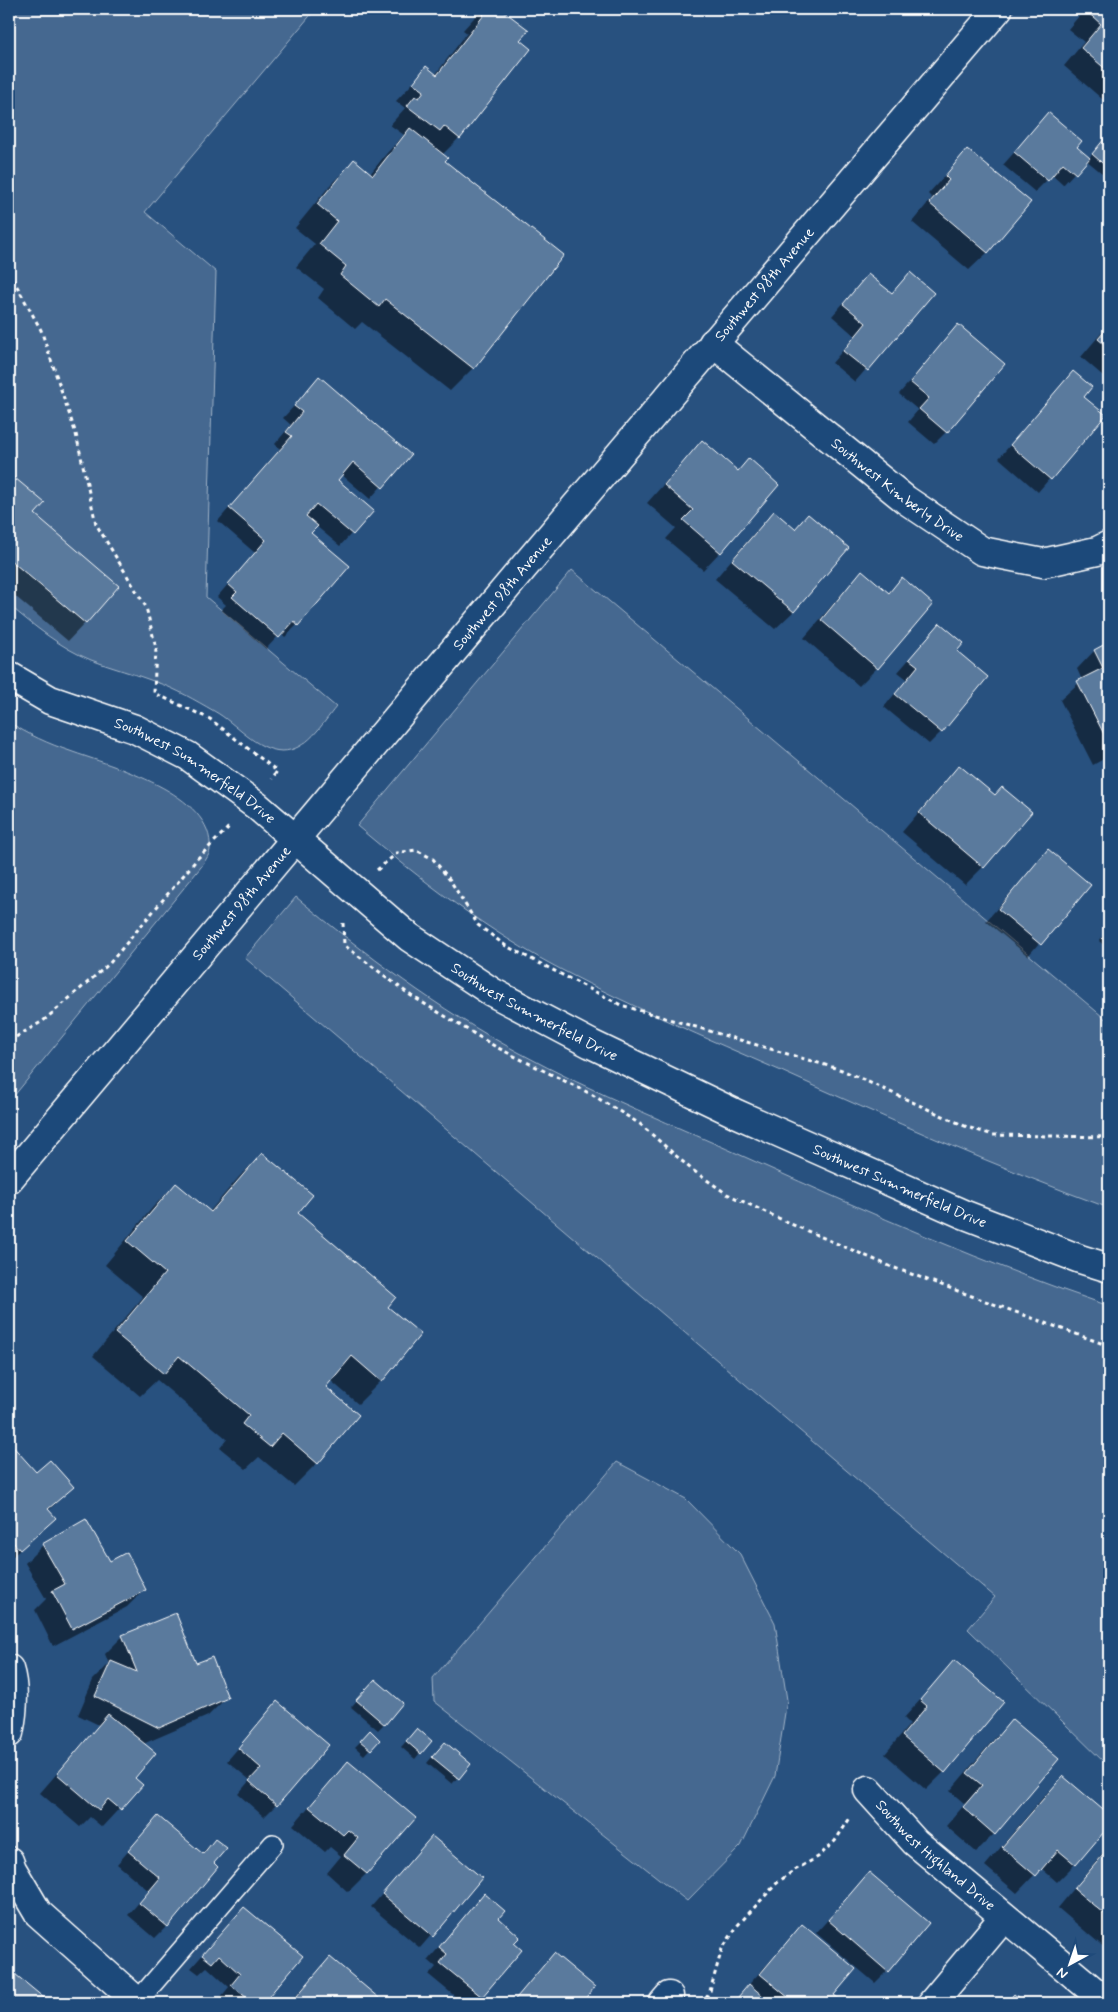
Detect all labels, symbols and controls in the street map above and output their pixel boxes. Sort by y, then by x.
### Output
street label: Southwest 98th Avenue [711,223,819,346]
street label: Southwest Kimberly Drive [826,434,968,547]
street label: Southwest 98th Avenue [449,532,557,655]
street label: Southwest Summerfield Drive [111,714,280,829]
street label: Southwest 98th Avenue [188,842,296,965]
street label: Southwest Summerfield Drive [447,958,621,1066]
street label: Southwest Summerfield Drive [809,1140,990,1233]
street label: Southwest Highland Drive [871,1796,999,1916]
north arrow [1046,1940,1096,1990]
text: N [1053,1963,1072,1983]

